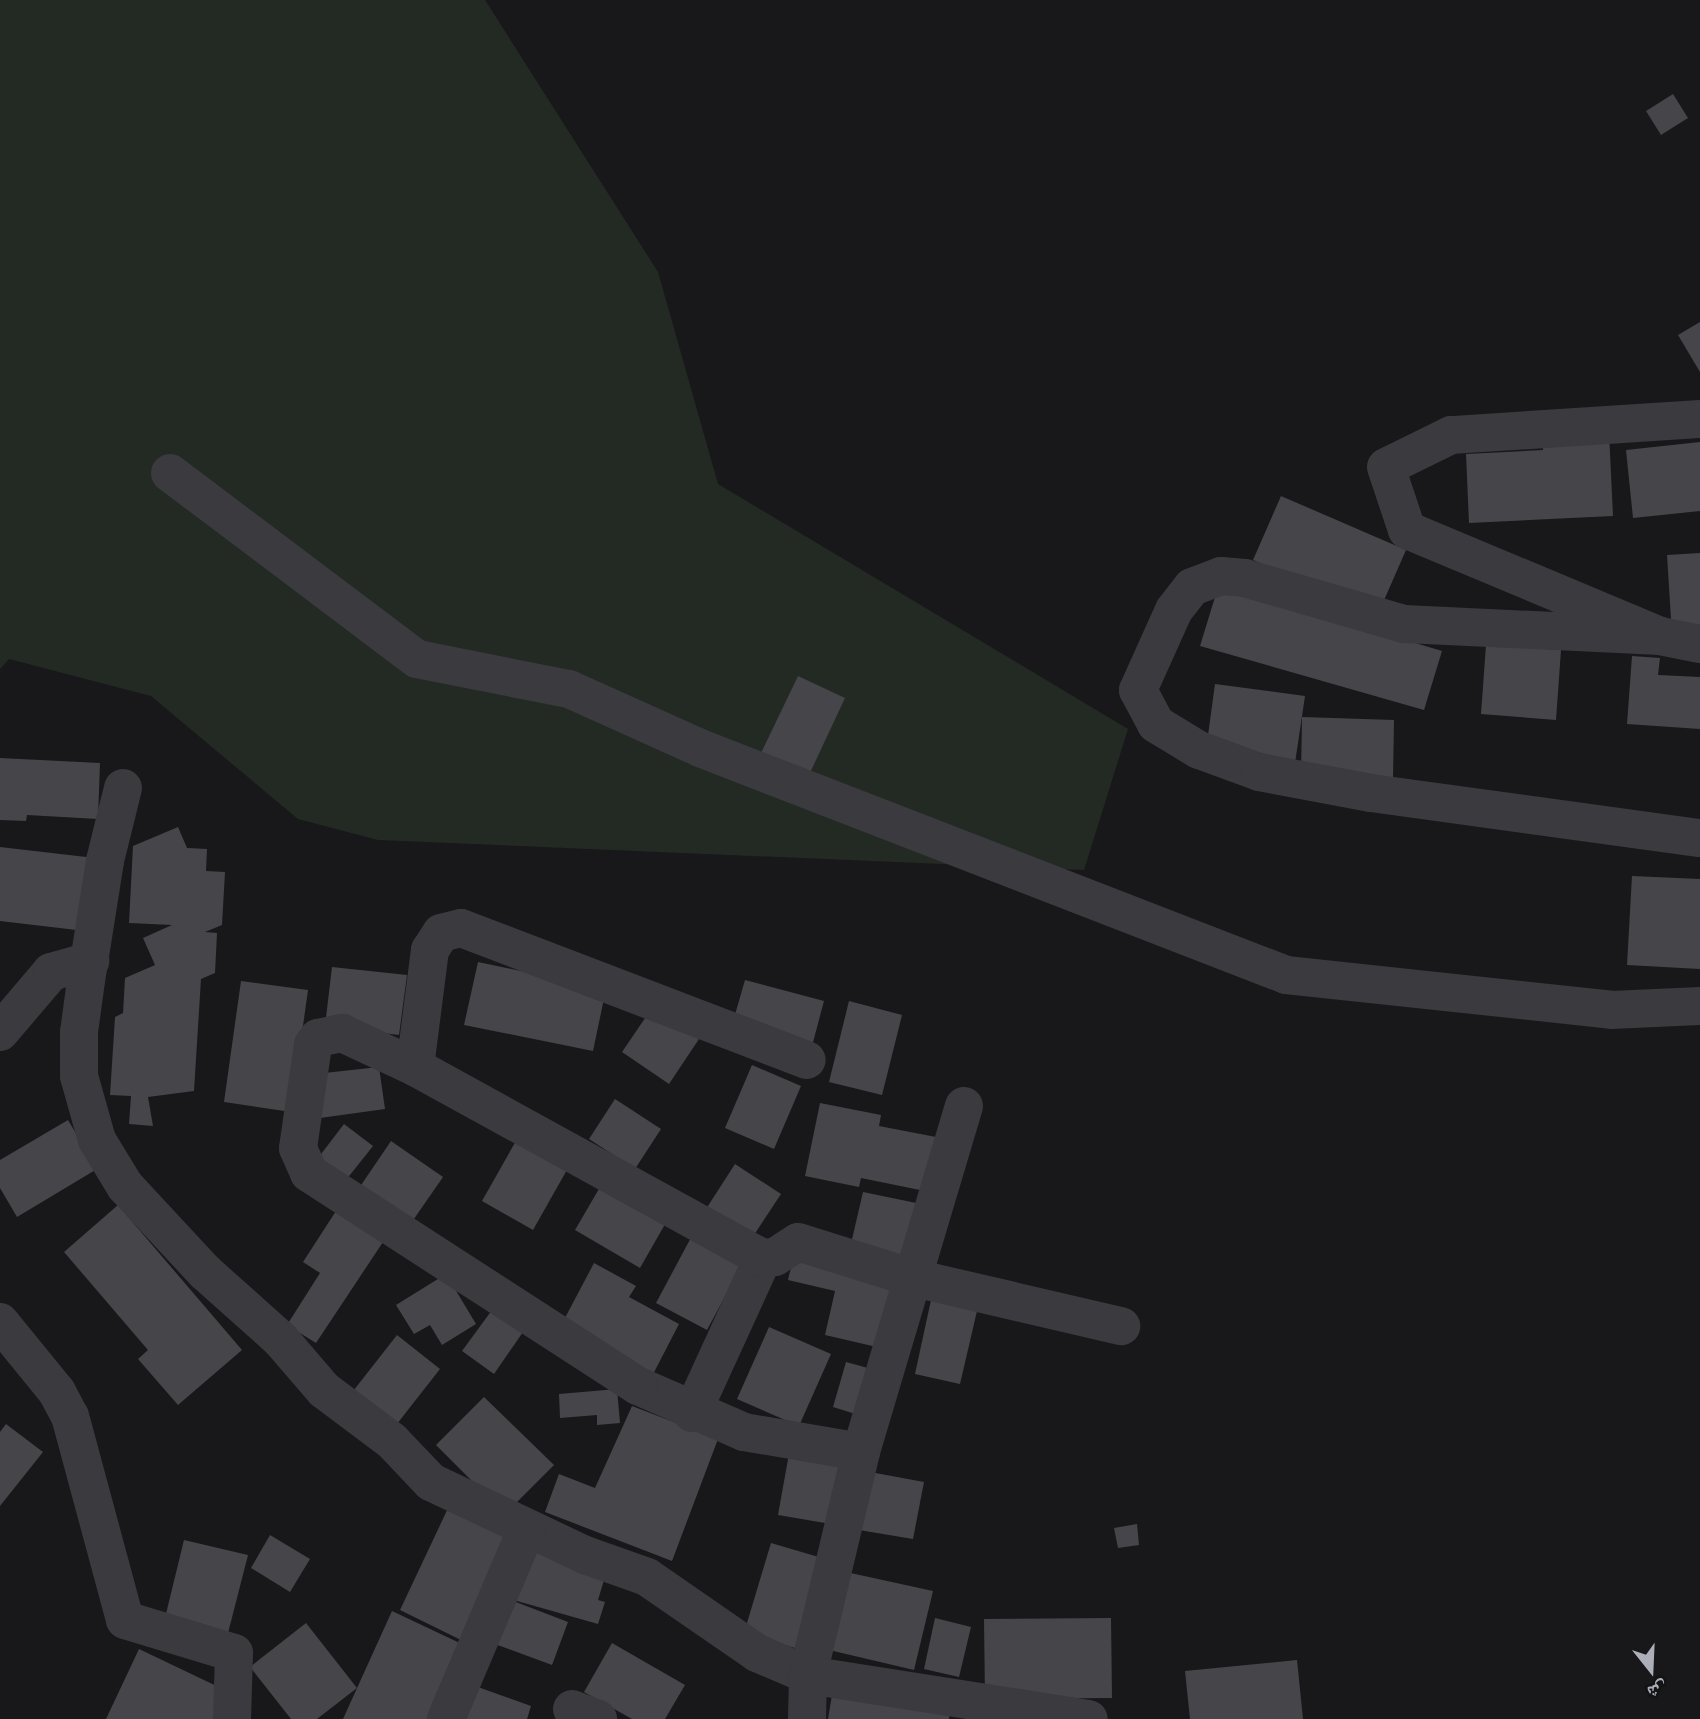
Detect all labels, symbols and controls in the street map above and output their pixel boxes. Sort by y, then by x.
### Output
north arrow [1616,1635,1686,1705]
text: ش [1645,1676,1671,1704]

